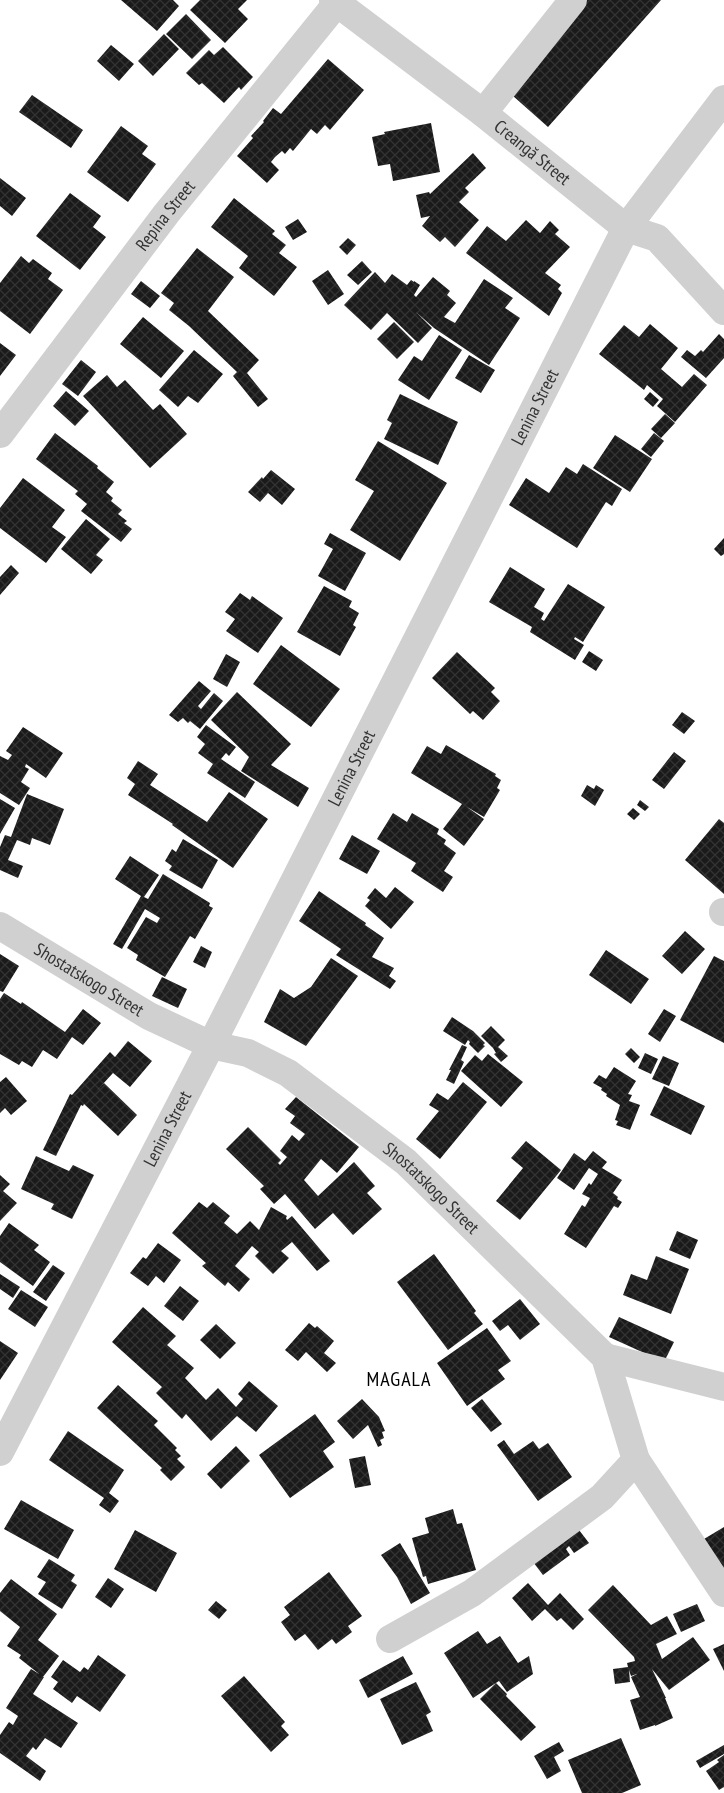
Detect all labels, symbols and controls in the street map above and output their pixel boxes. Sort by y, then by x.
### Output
street label: Creangă Street [490,115,576,190]
street label: Repina Street [130,175,200,255]
street label: Lenina Street [506,365,563,449]
street label: Lenina Street [322,726,380,810]
street label: Shostatskogo Street [30,937,148,1021]
street label: Lenina Street [138,1087,196,1170]
street label: Shostatskogo Street [379,1137,485,1239]
district label: MAGALA [367,1366,431,1392]

